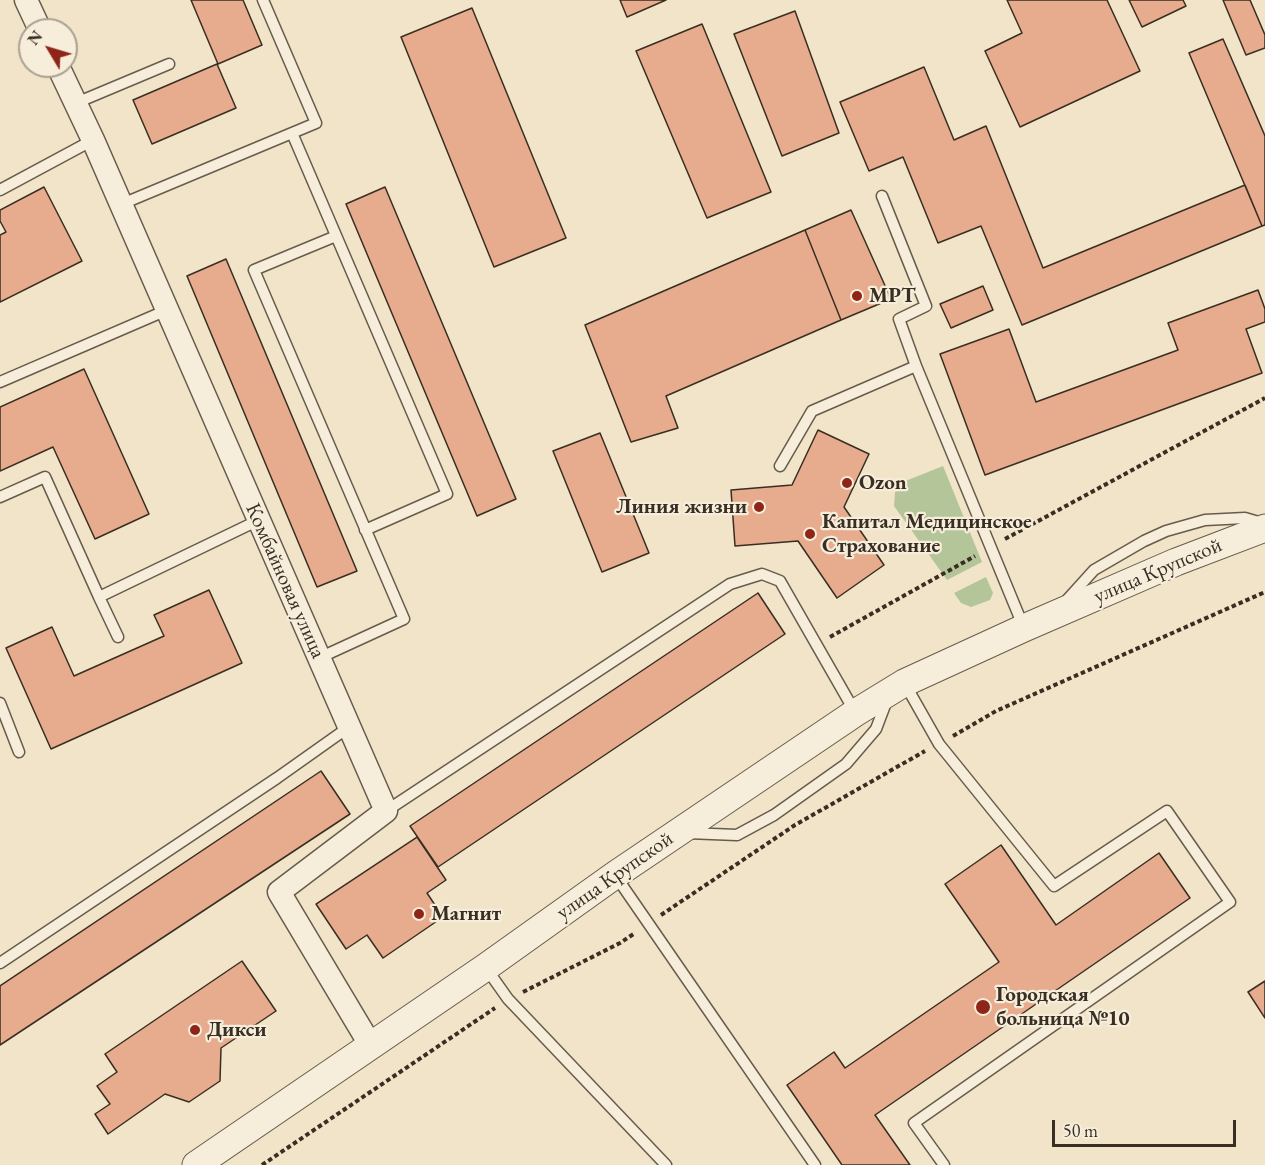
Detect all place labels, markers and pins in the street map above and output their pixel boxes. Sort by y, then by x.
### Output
place label: МРТ [869,283,916,309]
marker: МРТ [850,289,864,303]
place label: Ozon [859,470,907,496]
marker: Ozon [840,476,854,490]
place label: Линия жизни [616,494,747,520]
marker: Линия жизни [752,500,766,514]
place label: Капитал Медицинское Страхование [822,509,1032,559]
marker: Капитал Медицинское Страхование [803,527,817,541]
place label: Магнит [431,901,501,927]
marker: Магнит [412,907,426,921]
place label: Городская больница №10 [996,982,1130,1032]
marker: Городская больница №10 [974,998,992,1016]
place label: Дикси [207,1017,267,1043]
marker: Дикси [188,1023,202,1037]

